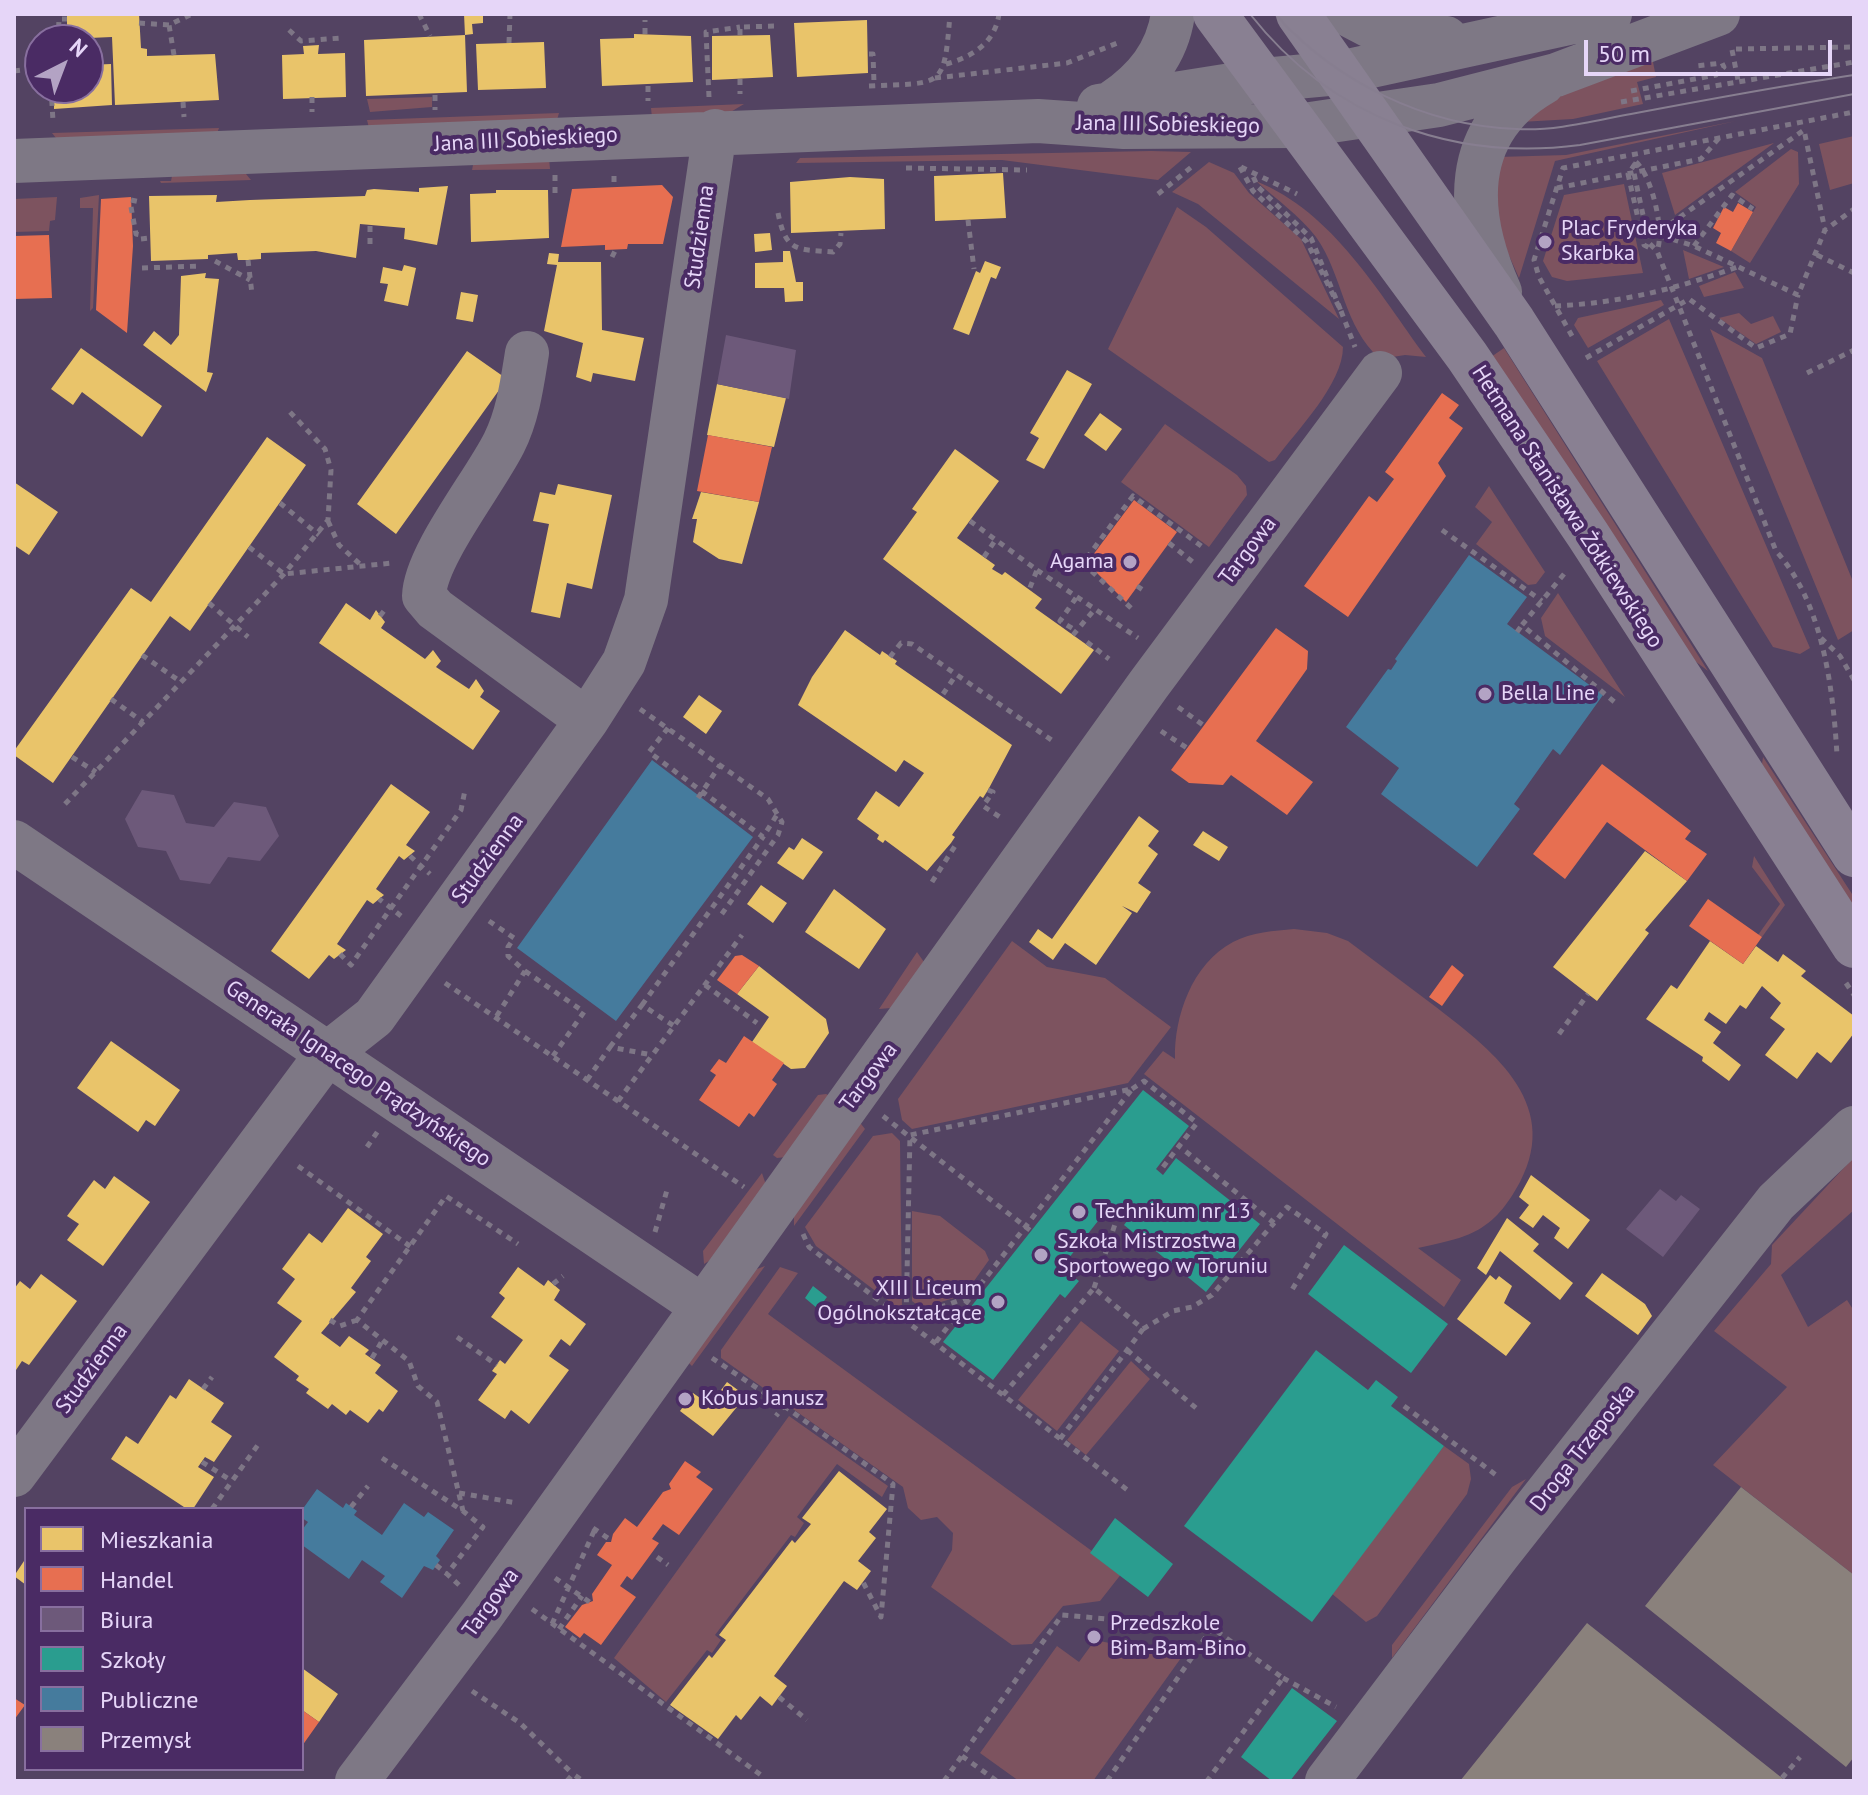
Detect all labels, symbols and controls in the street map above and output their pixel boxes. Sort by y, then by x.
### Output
north arrow [24,24,104,104]
scale bar [1588,24,1836,74]
text: N [64,32,93,63]
text: 50 m [1598,38,1650,69]
street label: Jana III Sobieskiego [1076,110,1260,140]
street label: Jana III Sobieskiego [433,122,619,158]
street label: Studzienna [680,183,720,291]
place label: Plac Fryderyka Skarbka [1561,216,1698,268]
marker: Plac Fryderyka Skarbka [1536,233,1554,251]
street label: Hetmana Stanisława Żółkiewskiego [1466,361,1668,653]
street label: Targowa [1214,512,1282,590]
place label: Agama [1050,549,1114,575]
marker: Agama [1121,553,1139,571]
place label: Bella Line [1501,681,1595,707]
marker: Bella Line [1476,685,1494,703]
street label: Studzienna [447,809,529,909]
street label: Generała Ignacego Prądzyńskiego [220,975,496,1173]
street label: Targowa [835,1038,903,1116]
place label: Technikum nr 13 [1095,1199,1251,1225]
marker: Technikum nr 13 [1070,1203,1088,1221]
place label: Szkoła Mistrzostwa Sportowego w Toruniu [1057,1229,1268,1280]
marker: Szkoła Mistrzostwa Sportowego w Toruniu [1032,1246,1050,1264]
place label: XIII Liceum Ogólnokształcące [817,1276,982,1328]
marker: XIII Liceum Ogólnokształcące [989,1293,1007,1311]
street label: Studzienna [51,1319,133,1419]
street label: Droga Trzeposka [1525,1379,1641,1517]
place label: Kobus Janusz [701,1386,824,1412]
marker: Kobus Janusz [676,1390,694,1408]
legend [24,1507,304,1771]
text: Mieszkania [100,1524,213,1555]
street label: Targowa [457,1563,525,1643]
text: Handel [100,1564,173,1595]
text: Biura [100,1604,153,1635]
place label: Przedszkole Bim-Bam-Bino [1110,1611,1247,1662]
marker: Przedszkole Bim-Bam-Bino [1085,1628,1103,1646]
text: Szkoły [100,1644,166,1675]
text: Publiczne [100,1684,198,1715]
text: Przemysł [100,1724,191,1755]

